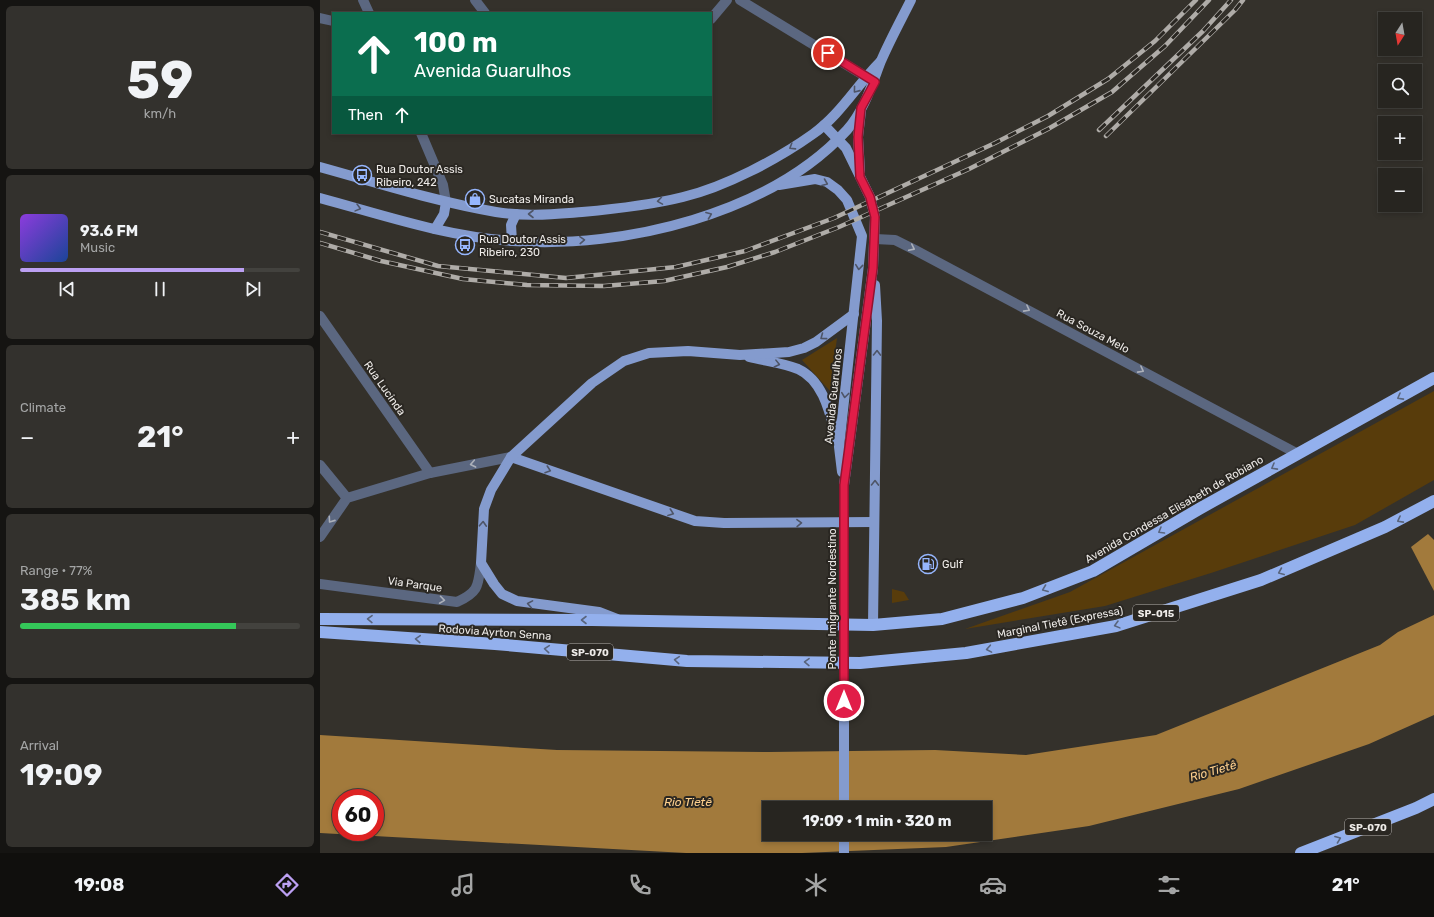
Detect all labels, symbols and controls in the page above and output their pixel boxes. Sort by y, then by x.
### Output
north arrow [1378,12,1422,56]
map controls [1378,12,1422,212]
text: 100 m [414,26,498,59]
icon: ahead [348,28,400,80]
pin [811,36,845,70]
icon: arrive [817,42,839,64]
text: 59 [127,49,193,111]
text: Avenida Guarulhos [414,60,571,82]
button: search [1378,64,1422,108]
one-way arrow [853,85,860,92]
icon: ahead [391,104,413,126]
text: km/h [144,106,176,121]
text: Then [348,106,383,124]
button: + [1378,116,1422,160]
one-way arrow [789,142,796,149]
place label: Rua Doutor Assis Ribeiro, 242 [376,163,463,189]
bus stop icon: Rua Doutor Assis Ribeiro, 242 [351,164,373,186]
button: − [1378,168,1422,212]
one-way arrow [822,178,829,186]
shop icon: Sucatas Miranda [464,188,486,210]
place label: Sucatas Miranda [489,193,574,206]
one-way arrow [657,196,663,205]
one-way arrow [354,203,361,212]
one-way arrow [528,210,534,218]
one-way arrow [705,211,712,219]
text: 93.6 FM [80,222,138,240]
place label: Rua Doutor Assis Ribeiro, 230 [479,233,566,259]
bus stop icon: Rua Doutor Assis Ribeiro, 230 [454,234,476,256]
one-way arrow [579,235,585,244]
text: Music [80,240,115,255]
one-way arrow [908,243,915,251]
one-way arrow [855,264,864,270]
icon: previous [56,278,78,300]
icon: pause [149,278,171,300]
icon: next [242,278,264,300]
one-way arrow [1022,305,1030,312]
street label: Rua Souza Melo [1054,307,1131,356]
one-way arrow [820,333,827,340]
street label: Avenida Guarulhos [822,347,845,444]
one-way arrow [873,350,881,356]
street label: Rua Lucinda [361,359,408,418]
one-way arrow [774,359,781,368]
one-way arrow [1137,366,1145,373]
one-way arrow [841,391,850,398]
one-way arrow [1397,393,1404,400]
text: Climate [20,400,66,415]
text: 21° [137,419,184,455]
text: − [20,424,34,451]
text: + [286,424,300,451]
street label: Avenida Condessa Elisabeth de Robiano [1083,453,1266,566]
one-way arrow [470,460,476,468]
one-way arrow [1271,463,1278,470]
one-way arrow [545,465,552,473]
one-way arrow [871,480,879,486]
one-way arrow [667,508,674,517]
one-way arrow [1396,515,1404,522]
one-way arrow [329,516,336,523]
one-way arrow [796,518,802,527]
one-way arrow [479,521,488,527]
one-way arrow [1158,527,1165,534]
street label: Ponte Imigrante Nordestino [826,528,839,670]
fuel station icon: Gulf [917,553,939,575]
place label: Gulf [942,558,964,571]
text: Range · 77% [20,563,93,578]
one-way arrow [1277,567,1285,575]
street label: Via Parque [387,574,443,595]
text: 385 km [20,582,131,618]
one-way arrow [1042,585,1049,593]
one-way arrow [439,595,445,604]
one-way arrow [527,600,533,608]
street label: Marginal Tietê (Expressa) [996,604,1124,641]
road number: SP-015 [1133,605,1179,621]
one-way arrow [367,615,373,623]
one-way arrow [581,616,587,624]
one-way arrow [1114,620,1121,629]
street label: Rodovia Ayrton Senna [438,622,552,643]
one-way arrow [415,634,421,643]
one-way arrow [544,644,550,653]
road number: SP-070 [567,644,613,660]
one-way arrow [986,644,993,653]
one-way arrow [674,655,680,664]
one-way arrow [804,658,810,666]
position arrow [823,680,865,722]
text: Arrival [20,738,59,753]
text: 19:09 [20,757,103,793]
water label: Rio Tietê [1188,758,1238,784]
speed limit sign: 60 [332,789,384,841]
water label: Rio Tietê [664,795,712,809]
text: 19:09 · 1 min · 320 m [802,812,952,830]
road number: SP-070 [1345,819,1391,835]
one-way arrow [1334,835,1341,843]
icon: directions [273,871,301,899]
icon: music [449,871,477,899]
icon: phone [626,871,654,899]
icon: climate [802,871,830,899]
icon: car [979,871,1007,899]
icon: filters [1155,871,1183,899]
text: 19:08 [74,874,124,896]
text: 21° [1332,874,1360,896]

